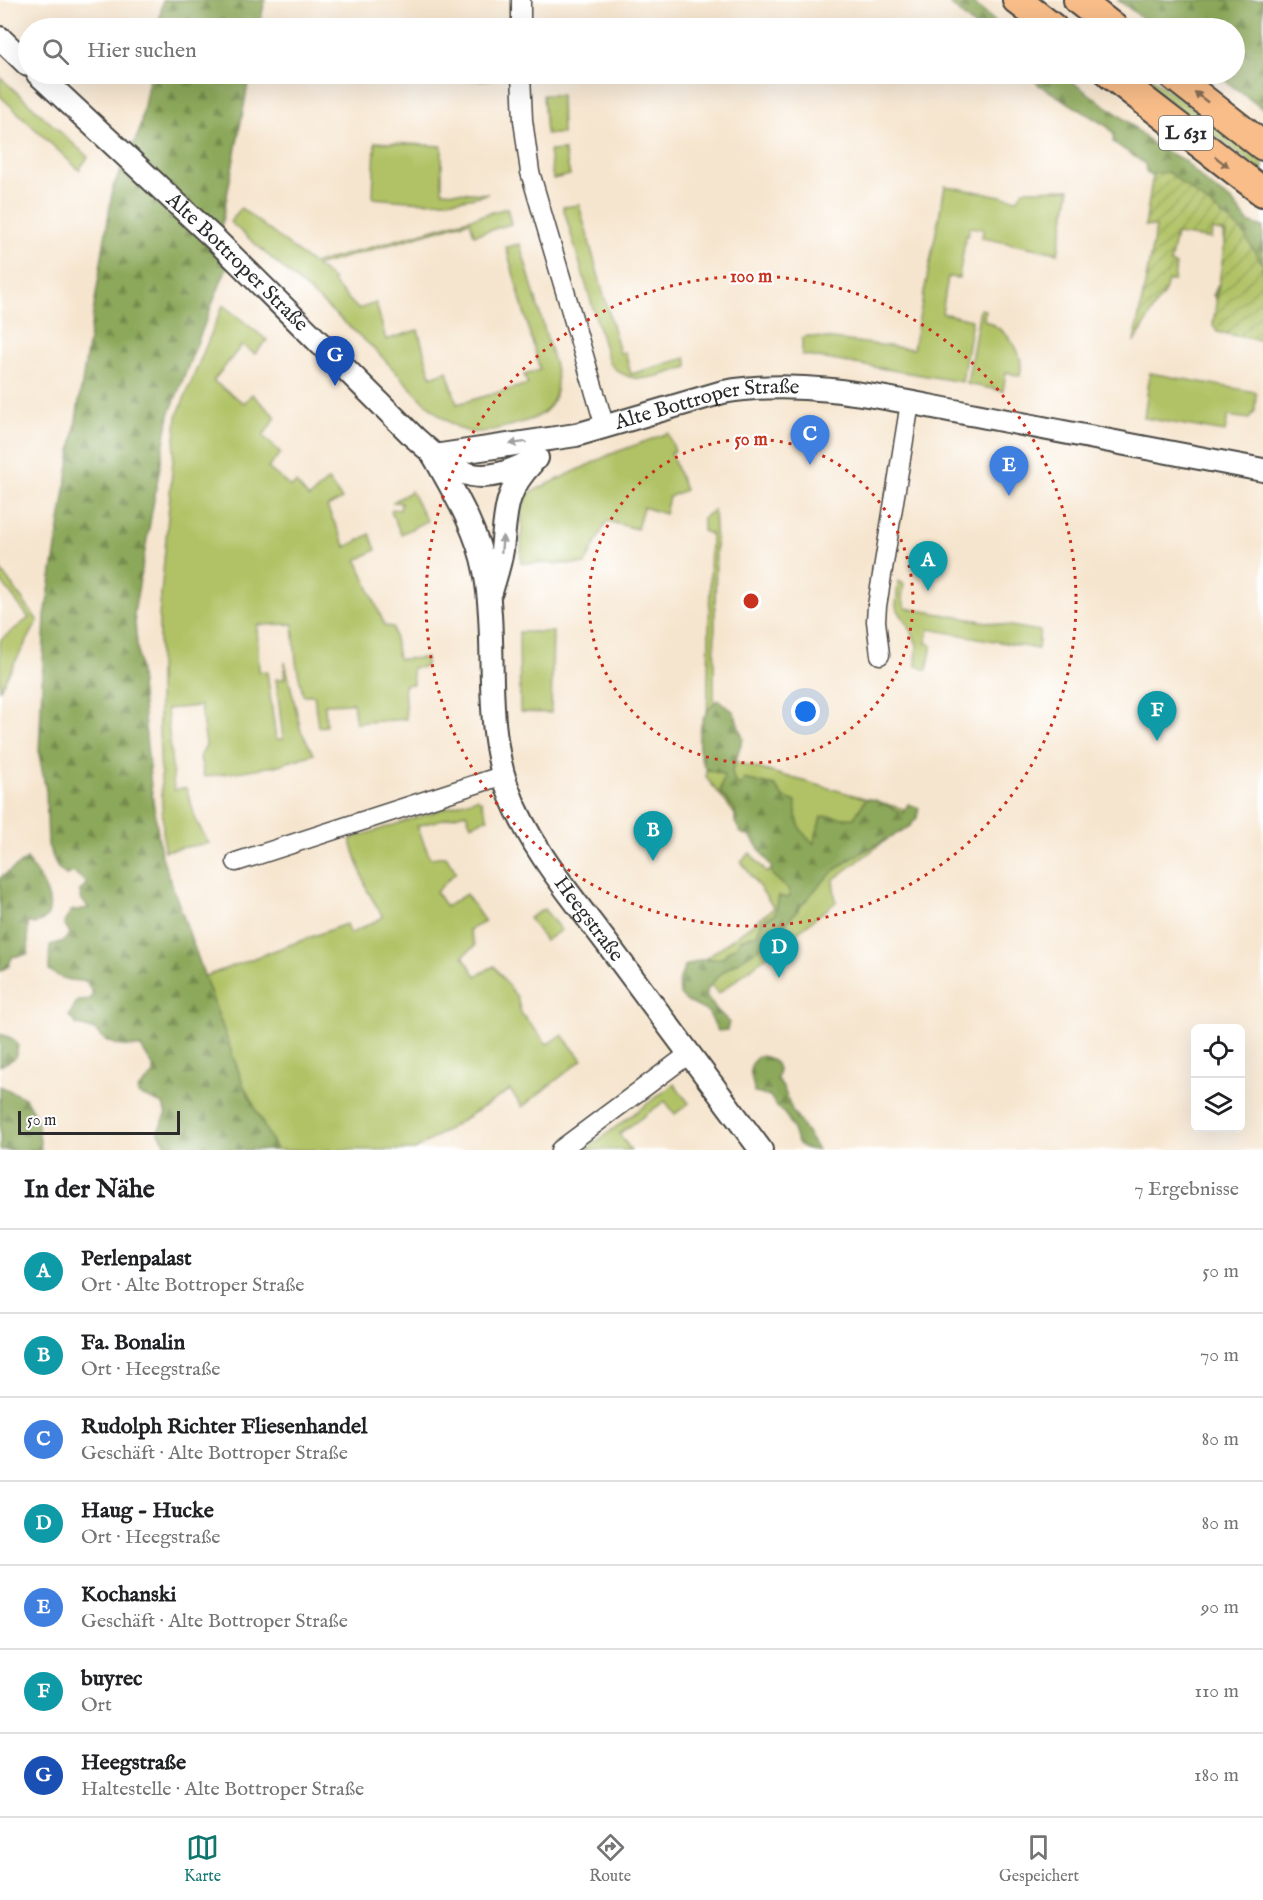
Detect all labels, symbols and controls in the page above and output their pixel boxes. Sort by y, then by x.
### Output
search box [18,18,1245,84]
icon: search [39,35,72,68]
text: Hier suchen [87,37,197,65]
one-way arrow [1193,91,1208,103]
road number: L 631 [1159,116,1213,150]
one-way arrow [1215,155,1230,167]
street label: Alte Bottroper Straße [159,186,314,338]
text: 100 m [730,266,772,289]
pin: G [316,336,354,386]
street label: Alte Bottroper Straße [611,374,800,437]
pin: C [790,416,830,465]
text: 50 m [734,429,768,452]
one-way arrow [508,438,527,447]
pin: E [990,446,1028,496]
one-way arrow [497,534,507,553]
pin: A [908,542,948,591]
centre of rings [741,591,761,611]
pin: F [1138,692,1176,741]
your location [791,697,820,726]
pin: B [634,812,672,861]
street label: Heegstraße [547,871,630,967]
pin: D [760,928,798,978]
map controls [1191,1024,1245,1132]
button: locate [1191,1024,1245,1078]
button: layers [1191,1078,1245,1132]
scale bar [18,1108,180,1136]
text: 50 m [27,1111,56,1131]
text: In der Nähe [24,1173,155,1206]
text: 7 Ergebnisse [1134,1177,1239,1202]
text: Perlenpalast [81,1245,192,1273]
text: A [37,1259,50,1284]
text: 50 m [1202,1259,1239,1284]
text: Ort · Alte Bottroper Straße [81,1273,305,1298]
text: Fa. Bonalin [81,1329,185,1357]
text: B [37,1343,50,1368]
text: 70 m [1200,1343,1239,1368]
text: Ort · Heegstraße [81,1357,220,1382]
text: Rudolph Richter Fliesenhandel [81,1413,367,1441]
text: C [36,1427,51,1452]
text: 80 m [1202,1427,1239,1452]
text: Geschäft · Alte Bottroper Straße [81,1441,348,1466]
text: Haug - Hucke [81,1497,214,1525]
text: D [35,1511,52,1536]
text: 80 m [1202,1511,1239,1536]
text: Ort · Heegstraße [81,1525,220,1550]
text: Kochanski [81,1581,176,1609]
text: E [37,1595,50,1620]
text: 90 m [1201,1595,1239,1620]
text: Geschäft · Alte Bottroper Straße [81,1609,348,1634]
text: buyrec [81,1665,143,1693]
text: F [37,1679,50,1704]
text: 110 m [1195,1679,1239,1704]
text: Ort [81,1693,112,1718]
text: Heegstraße [81,1749,186,1777]
text: G [36,1763,51,1788]
text: 180 m [1194,1763,1239,1788]
text: Haltestelle · Alte Bottroper Straße [81,1777,364,1802]
tab: Karte [184,1831,221,1887]
tab: Route [589,1831,631,1887]
tab: Gespeichert [999,1831,1079,1887]

